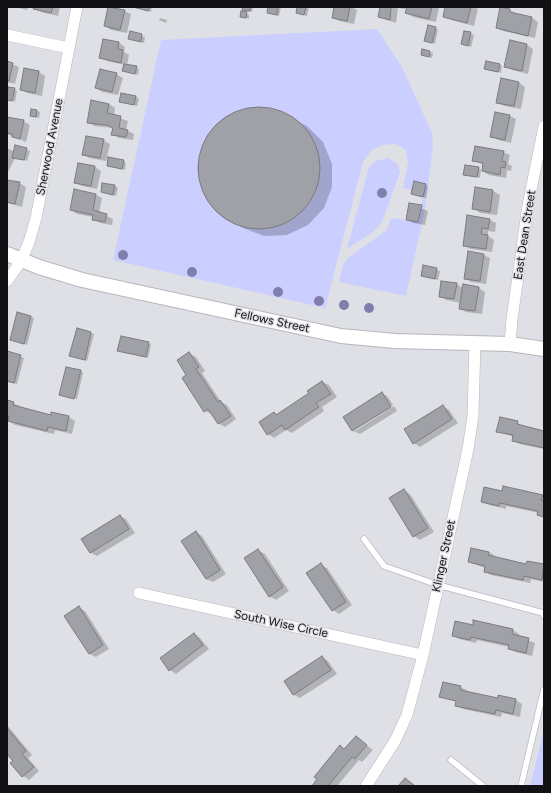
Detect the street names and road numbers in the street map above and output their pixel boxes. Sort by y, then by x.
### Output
street label: Sherwood Avenue [34,97,66,197]
street label: East Dean Street [511,189,539,281]
street label: Fellows Street [233,306,311,336]
street label: Klinger Street [429,518,459,594]
street label: South Wise Circle [233,607,329,641]

